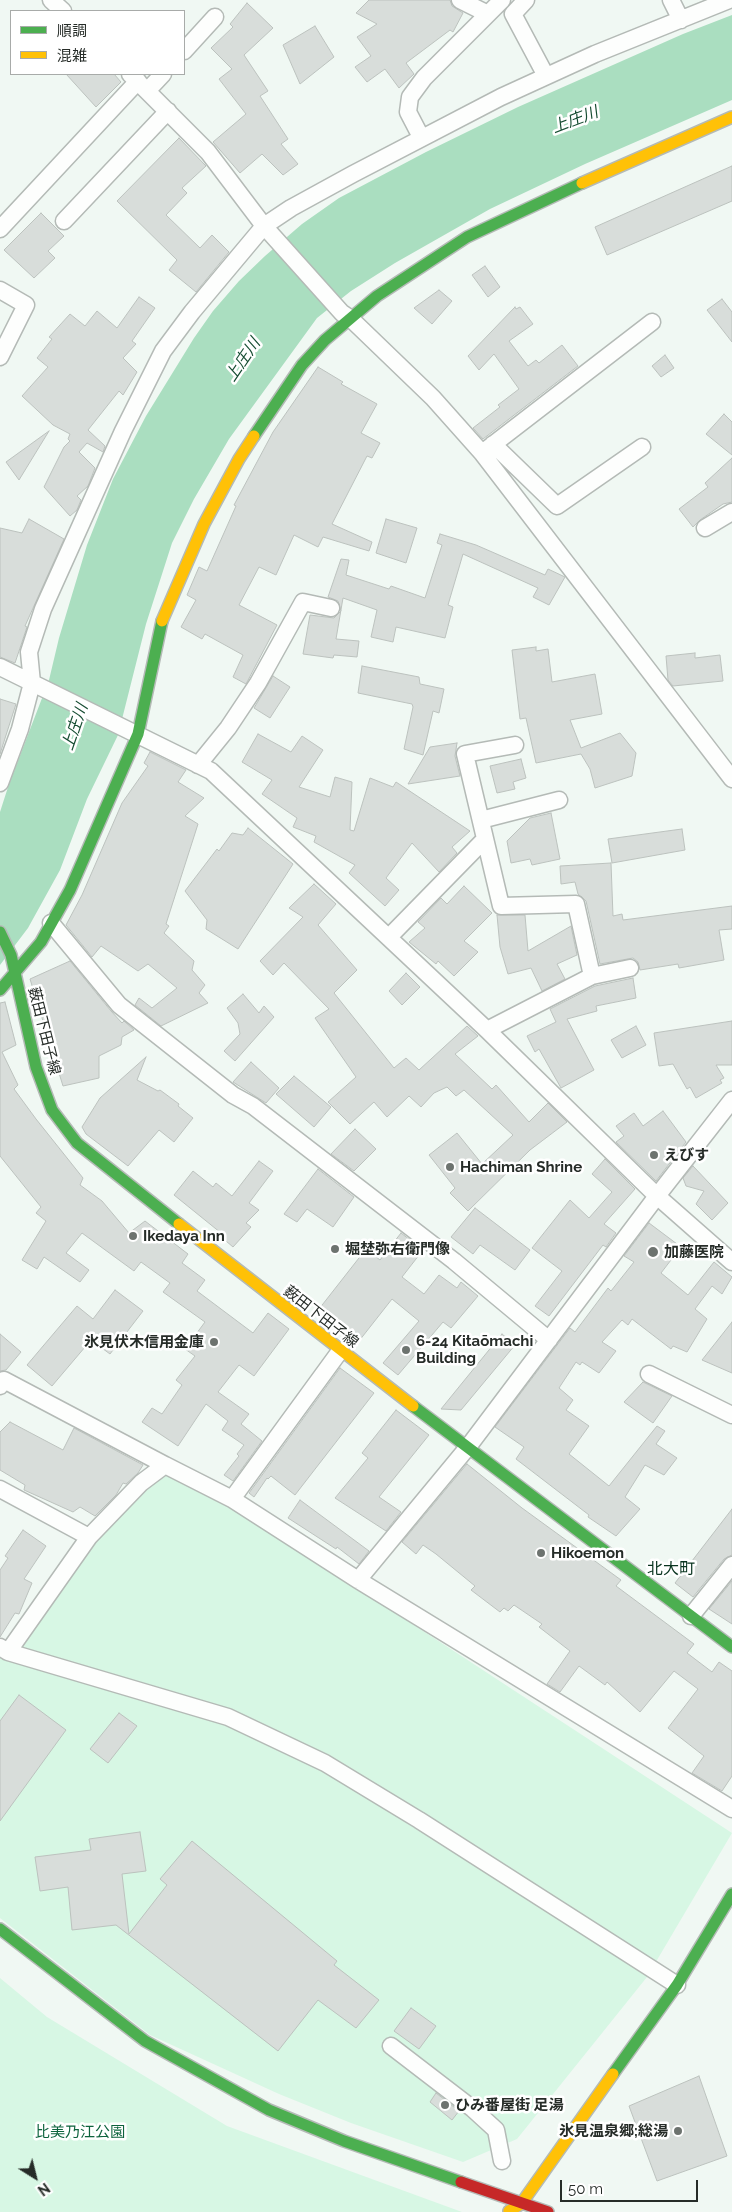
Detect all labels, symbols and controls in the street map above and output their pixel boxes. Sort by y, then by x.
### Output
legend [10,10,185,75]
text: 順調 [57,22,87,40]
text: 混雑 [57,47,87,65]
water label: 上庄川 [549,102,601,138]
water label: 上庄川 [222,335,264,385]
water label: 上庄川 [58,701,92,753]
street label: 薮田下田子線 [24,985,64,1077]
place label: えびす [664,1146,709,1164]
marker: えびす [648,1149,660,1161]
place label: Hachiman Shrine [460,1158,582,1176]
marker: Hachiman Shrine [444,1161,456,1173]
place label: Ikedaya Inn [143,1227,225,1245]
marker: Ikedaya Inn [127,1230,139,1242]
place label: 堀埜弥右衛門像 [345,1240,450,1258]
marker: 堀埜弥右衛門像 [329,1243,341,1255]
place label: 加藤医院 [664,1243,724,1261]
marker: 加藤医院 [646,1245,660,1259]
street label: 薮田下田子線 [280,1282,362,1352]
place label: 6-24 Kitaōmachi Building [416,1332,533,1367]
place label: 氷見伏木信用金庫 [84,1333,204,1351]
marker: 氷見伏木信用金庫 [208,1336,220,1348]
marker: 6-24 Kitaōmachi Building [400,1344,412,1356]
place label: Hikoemon [551,1544,624,1562]
marker: Hikoemon [535,1547,547,1559]
district label: 北大町 [647,1559,695,1579]
place label: ひみ番屋街 足湯 [455,2096,564,2114]
marker: ひみ番屋街 足湯 [439,2099,451,2111]
place label: 氷見温泉郷;総湯 [559,2122,668,2140]
park label: 比美乃江公園 [35,2123,125,2141]
marker: 氷見温泉郷;総湯 [672,2125,684,2137]
north arrow [10,2152,60,2202]
scale bar [562,2170,700,2202]
text: N [35,2180,53,2199]
text: 50 m [568,2180,603,2198]

